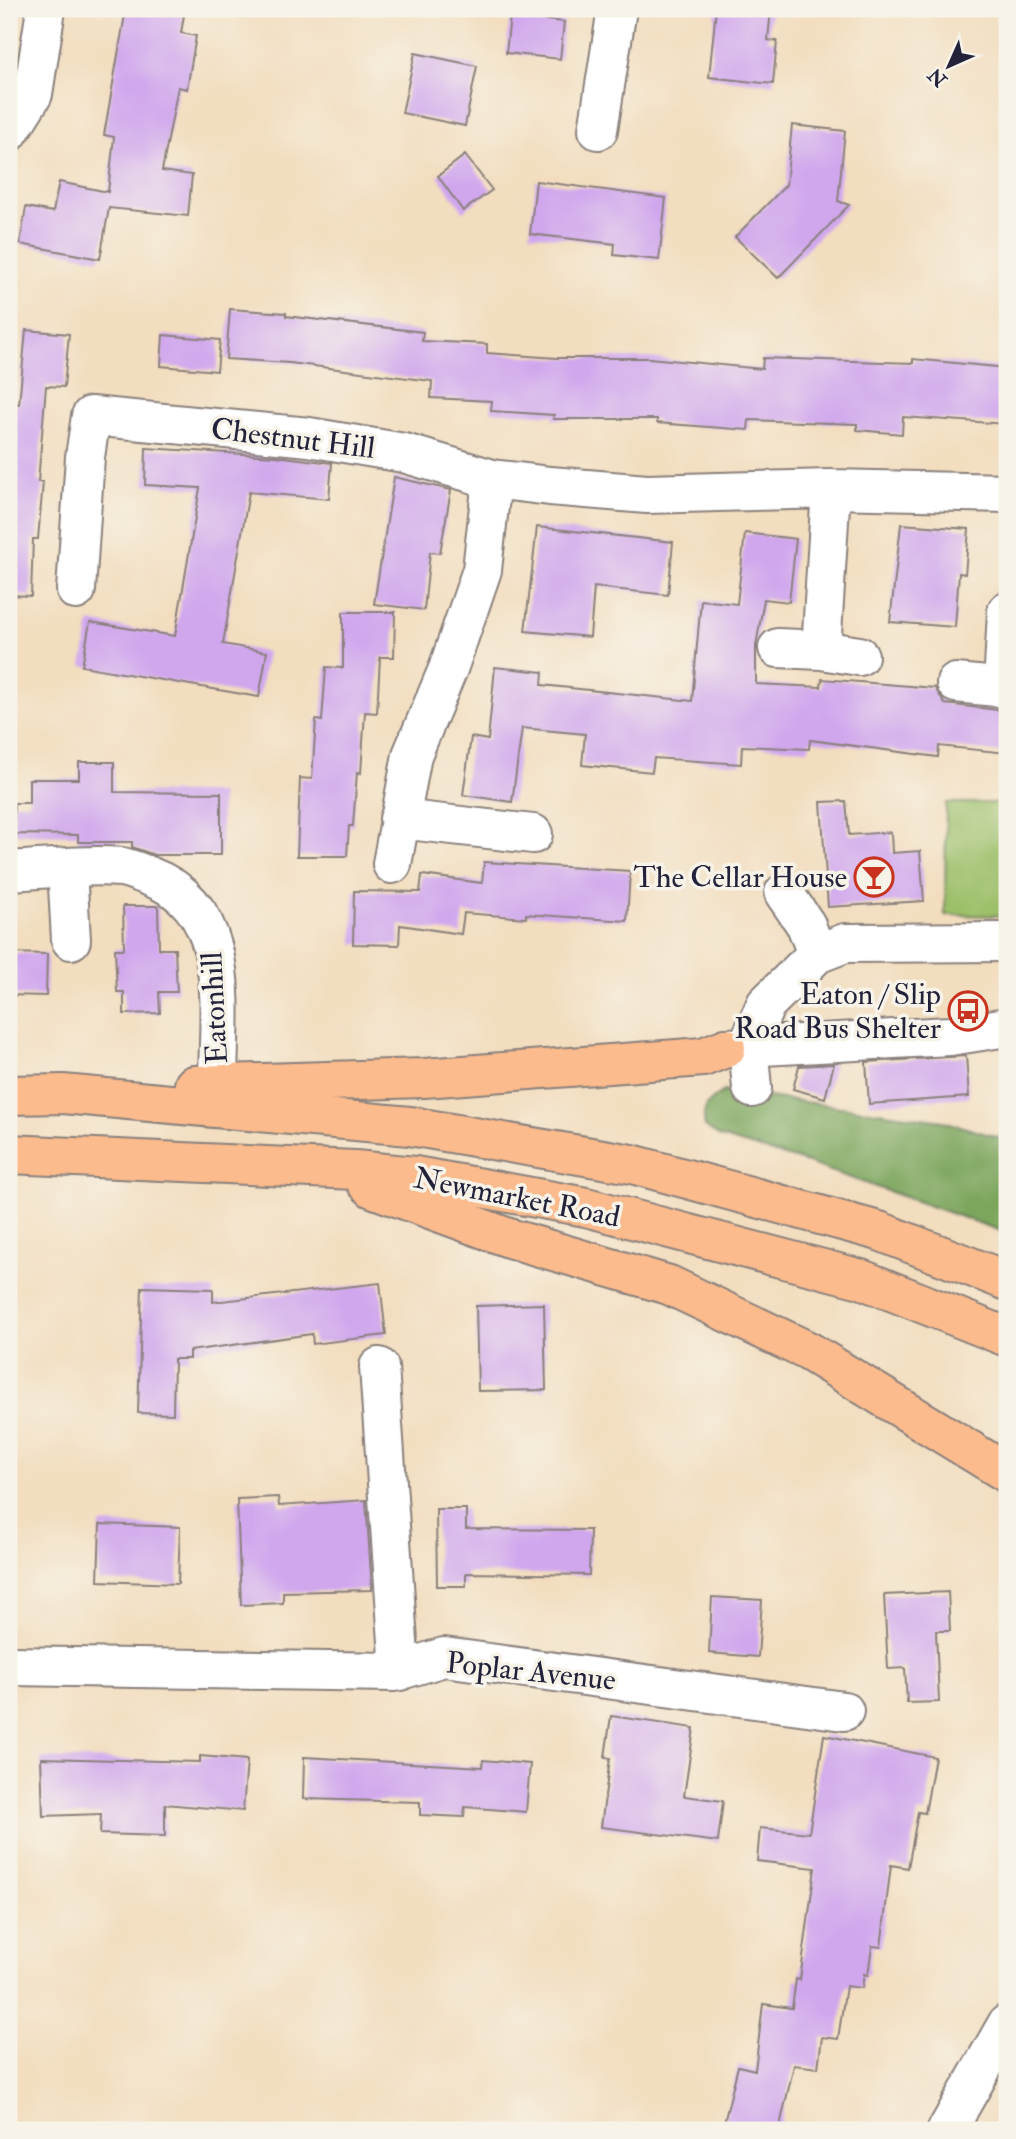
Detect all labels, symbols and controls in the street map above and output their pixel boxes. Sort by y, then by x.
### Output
north arrow [914,32,984,102]
text: N [922,62,953,93]
street label: Chestnut Hill [209,410,377,467]
bar icon: The Cellar House [853,856,895,898]
place label: The Cellar House [633,859,847,896]
street label: Eatonhill [193,950,236,1065]
place label: Eaton / Slip Road Bus Shelter [734,976,941,1047]
bus stop icon: Eaton / Slip Road Bus Shelter [947,990,989,1032]
street label: Newmarket Road [411,1159,623,1236]
street label: Poplar Avenue [444,1644,618,1699]

